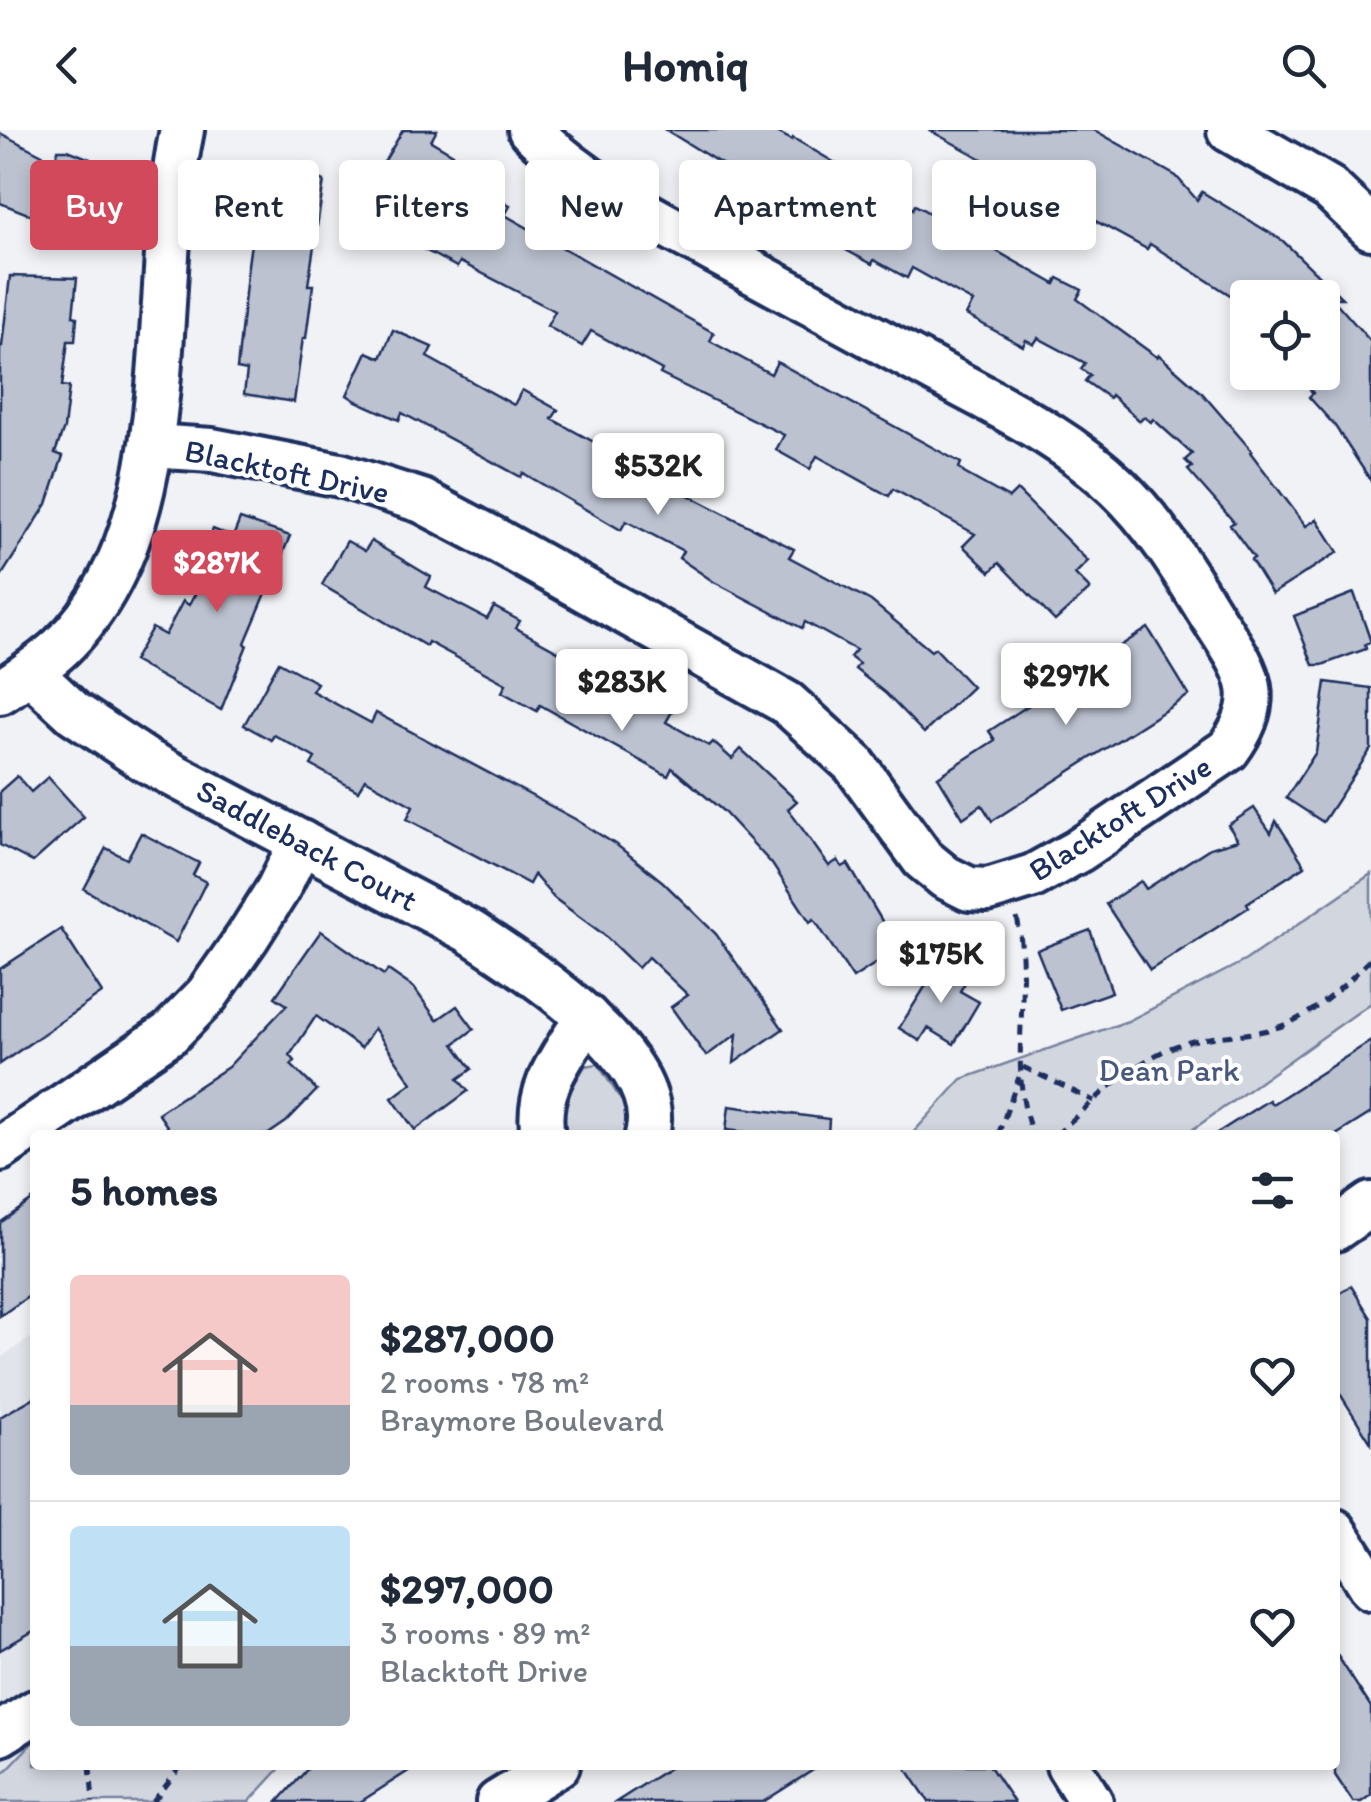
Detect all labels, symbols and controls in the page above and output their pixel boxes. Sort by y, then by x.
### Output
icon: back [40,38,95,93]
text: Homiq [622,38,749,92]
icon: search [1276,38,1331,93]
chip: Buy [30,160,158,250]
chip: Rent [178,160,319,250]
chip: Filters [339,160,505,250]
chip: New [525,160,659,250]
chip: Apartment [679,160,912,250]
chip: House [932,160,1096,250]
map controls [1230,280,1340,390]
button: locate [1230,280,1340,390]
street label: Blacktoft Drive [181,431,393,511]
pin: $532K [588,433,728,518]
text: $532K [614,446,702,484]
pin: $287K [147,530,287,615]
text: $287K [174,543,260,581]
pin: $297K [996,643,1136,728]
pin: $283K [552,649,692,734]
text: $297K [1023,656,1109,694]
text: $283K [578,662,666,700]
street label: Blacktoft Drive [1022,747,1218,889]
street label: Saddleback Court [190,771,424,919]
pin: $175K [871,921,1011,1006]
text: $175K [899,934,983,972]
park label: Dean Park [1099,1051,1240,1089]
icon: filters [1245,1163,1300,1218]
text: 5 homes [70,1165,218,1216]
text: $287,000 [380,1312,555,1363]
icon: home [150,1315,270,1435]
icon: heart [1245,1348,1300,1403]
text: 2 rooms · 78 m² [380,1363,589,1401]
text: Braymore Boulevard [380,1401,664,1439]
text: $297,000 [380,1563,554,1614]
icon: home [150,1566,270,1686]
icon: heart [1245,1599,1300,1654]
text: 3 rooms · 89 m² [380,1614,591,1652]
text: Blacktoft Drive [380,1652,588,1690]

